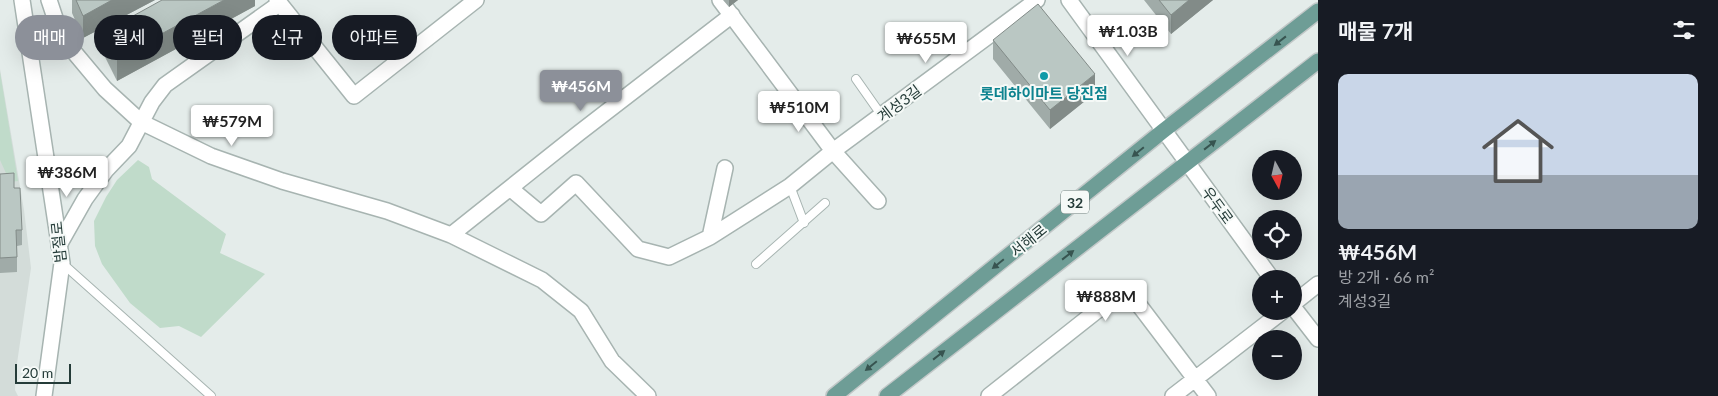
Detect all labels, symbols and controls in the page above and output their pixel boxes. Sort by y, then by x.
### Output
chip: 매매 [15,15,84,60]
chip: 월세 [94,15,163,60]
chip: 필터 [173,15,242,60]
chip: 신규 [252,15,322,60]
chip: 아파트 [332,15,417,60]
pin: ₩1.03B [1087,15,1169,57]
icon: filters [1670,16,1698,44]
text: 매물 7개 [1338,18,1413,43]
text: ₩1.03B [1098,21,1158,40]
pin: ₩655M [891,22,961,64]
text: ₩655M [896,28,956,47]
one-way arrow [1273,35,1286,46]
pin: ₩456M [546,70,616,112]
marker: 롯데하이마트 당진점 [1038,70,1050,82]
text: ₩456M [551,76,611,95]
street label: 계성3길 [874,81,924,125]
place label: 롯데하이마트 당진점 [980,84,1108,102]
pin: ₩510M [764,90,834,133]
text: ₩510M [769,97,829,116]
pin: ₩579M [197,104,267,147]
icon: home [1473,106,1563,196]
text: ₩579M [202,111,262,130]
one-way arrow [1203,140,1217,150]
one-way arrow [1132,146,1145,157]
north arrow [1252,150,1302,200]
map controls [1252,150,1302,380]
pin: ₩386M [32,156,102,198]
text: ₩386M [37,162,97,181]
street label: 우두로 [1199,183,1237,227]
road number: 32 [1061,190,1089,213]
button: locate [1252,210,1302,260]
street label: 밤절로 [47,220,69,264]
street label: 서해로 [1006,220,1050,260]
text: ₩456M [1338,239,1417,264]
one-way arrow [1061,250,1074,261]
one-way arrow [991,259,1004,270]
text: 방 2개 · 66 m² [1338,267,1434,286]
button: + [1252,270,1302,320]
pin: ₩888M [1071,280,1141,322]
text: ₩888M [1076,286,1136,305]
text: 계성3길 [1338,291,1391,310]
button: − [1252,330,1302,380]
one-way arrow [932,350,945,361]
scale bar [15,361,71,384]
one-way arrow [865,361,878,372]
text: 20 m [22,364,53,381]

